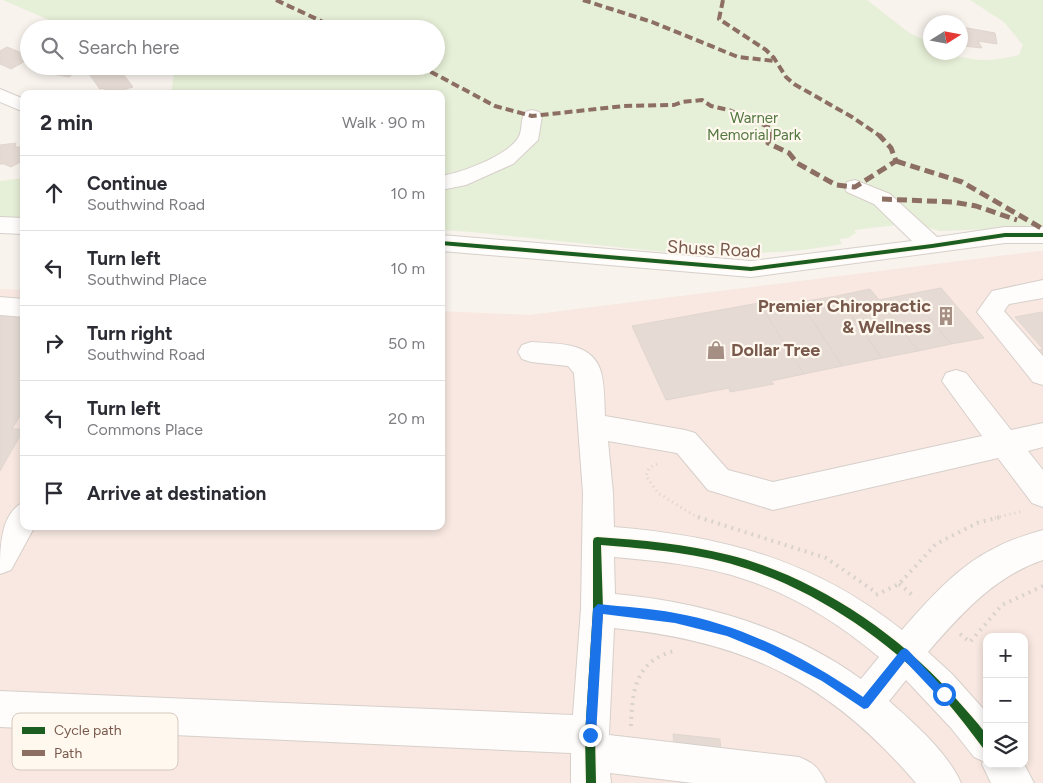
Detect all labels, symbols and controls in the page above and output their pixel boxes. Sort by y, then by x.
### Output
north arrow [923,15,968,60]
search box [20,20,445,75]
icon: search [38,34,66,62]
text: Search here [78,36,180,59]
park label: Warner Memorial Park [707,109,802,144]
text: 2 min [40,110,93,135]
text: Walk · 90 m [342,113,425,132]
text: Continue [87,172,167,195]
icon: ahead [40,179,68,207]
text: 10 m [391,184,425,203]
text: Southwind Road [87,195,205,214]
street label: Shuss Road [667,236,761,262]
text: Turn left [87,247,161,270]
icon: left [40,254,68,282]
text: 10 m [391,259,425,278]
text: Southwind Place [87,270,207,289]
place label: Premier Chiropractic & Wellness [758,295,932,338]
building icon: Premier Chiropractic & Wellness [935,305,957,327]
text: Turn right [87,322,173,345]
icon: right [40,329,68,357]
text: 50 m [388,334,425,353]
shop icon: Dollar Tree [705,339,727,361]
place label: Dollar Tree [731,339,820,361]
text: Southwind Road [87,345,205,364]
text: Turn left [87,397,161,420]
icon: left [40,404,68,432]
text: 20 m [388,409,425,428]
text: Commons Place [87,420,203,439]
icon: arrive [40,479,68,507]
text: Arrive at destination [87,482,266,505]
map controls [983,633,1028,768]
button: + [983,633,1028,678]
button: − [983,678,1028,723]
route start [933,683,956,706]
legend [12,713,178,770]
text: Cycle path [54,722,122,739]
button: layers [983,723,1028,768]
route end [579,724,602,747]
text: Path [54,745,82,762]

